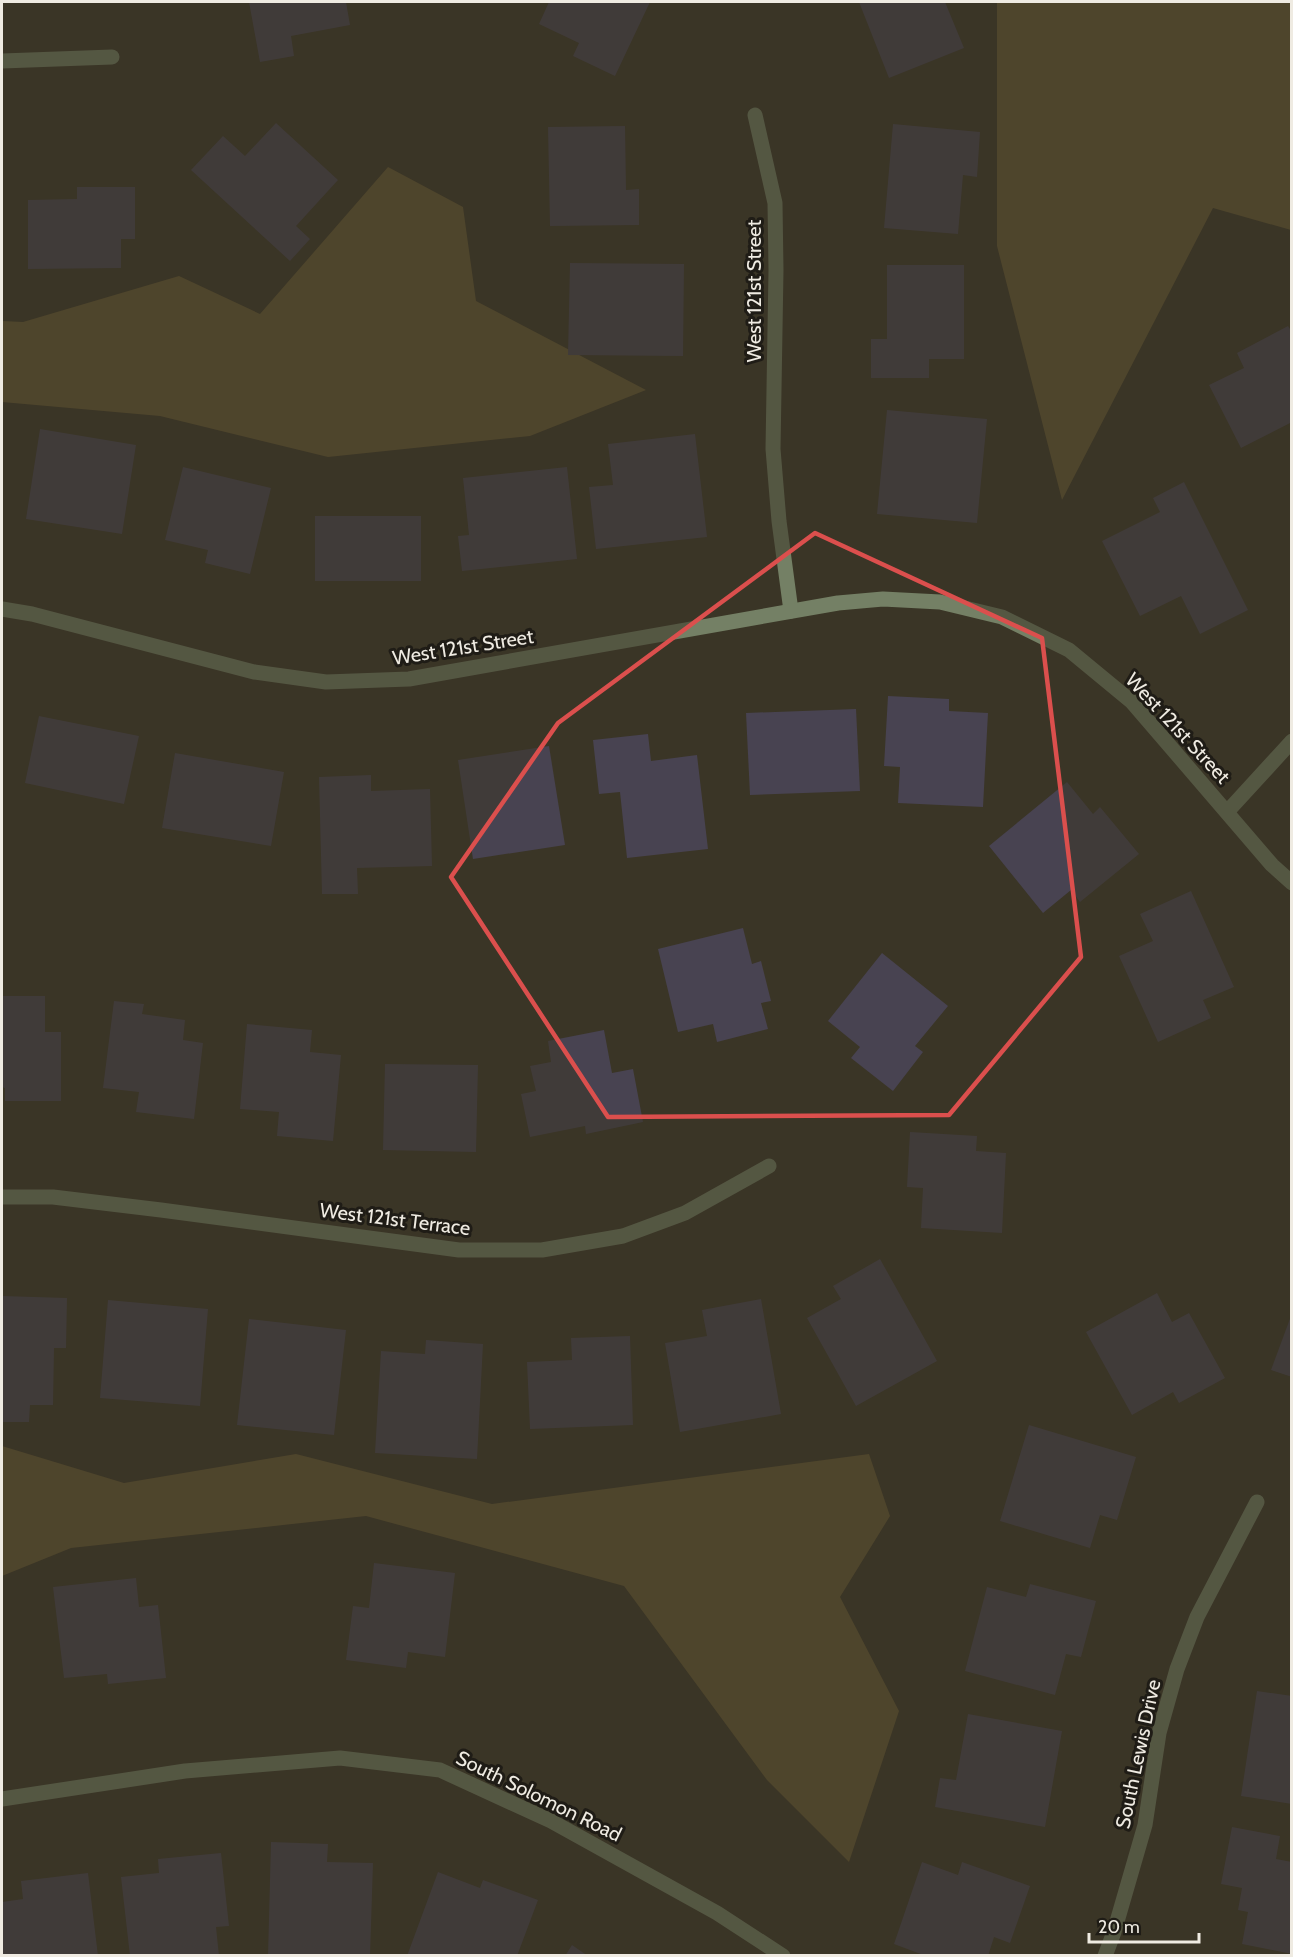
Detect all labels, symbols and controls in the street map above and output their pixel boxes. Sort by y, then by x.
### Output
street label: West 121st Street [742,220,766,362]
street label: West 121st Street [391,624,535,670]
street label: West 121st Street [1121,668,1235,788]
street label: West 121st Terrace [318,1198,472,1240]
street label: South Lewis Drive [1110,1677,1166,1831]
street label: South Solomon Road [452,1746,626,1846]
scale bar [1089,1906,1198,1944]
text: 20 m [1098,1916,1140,1938]

